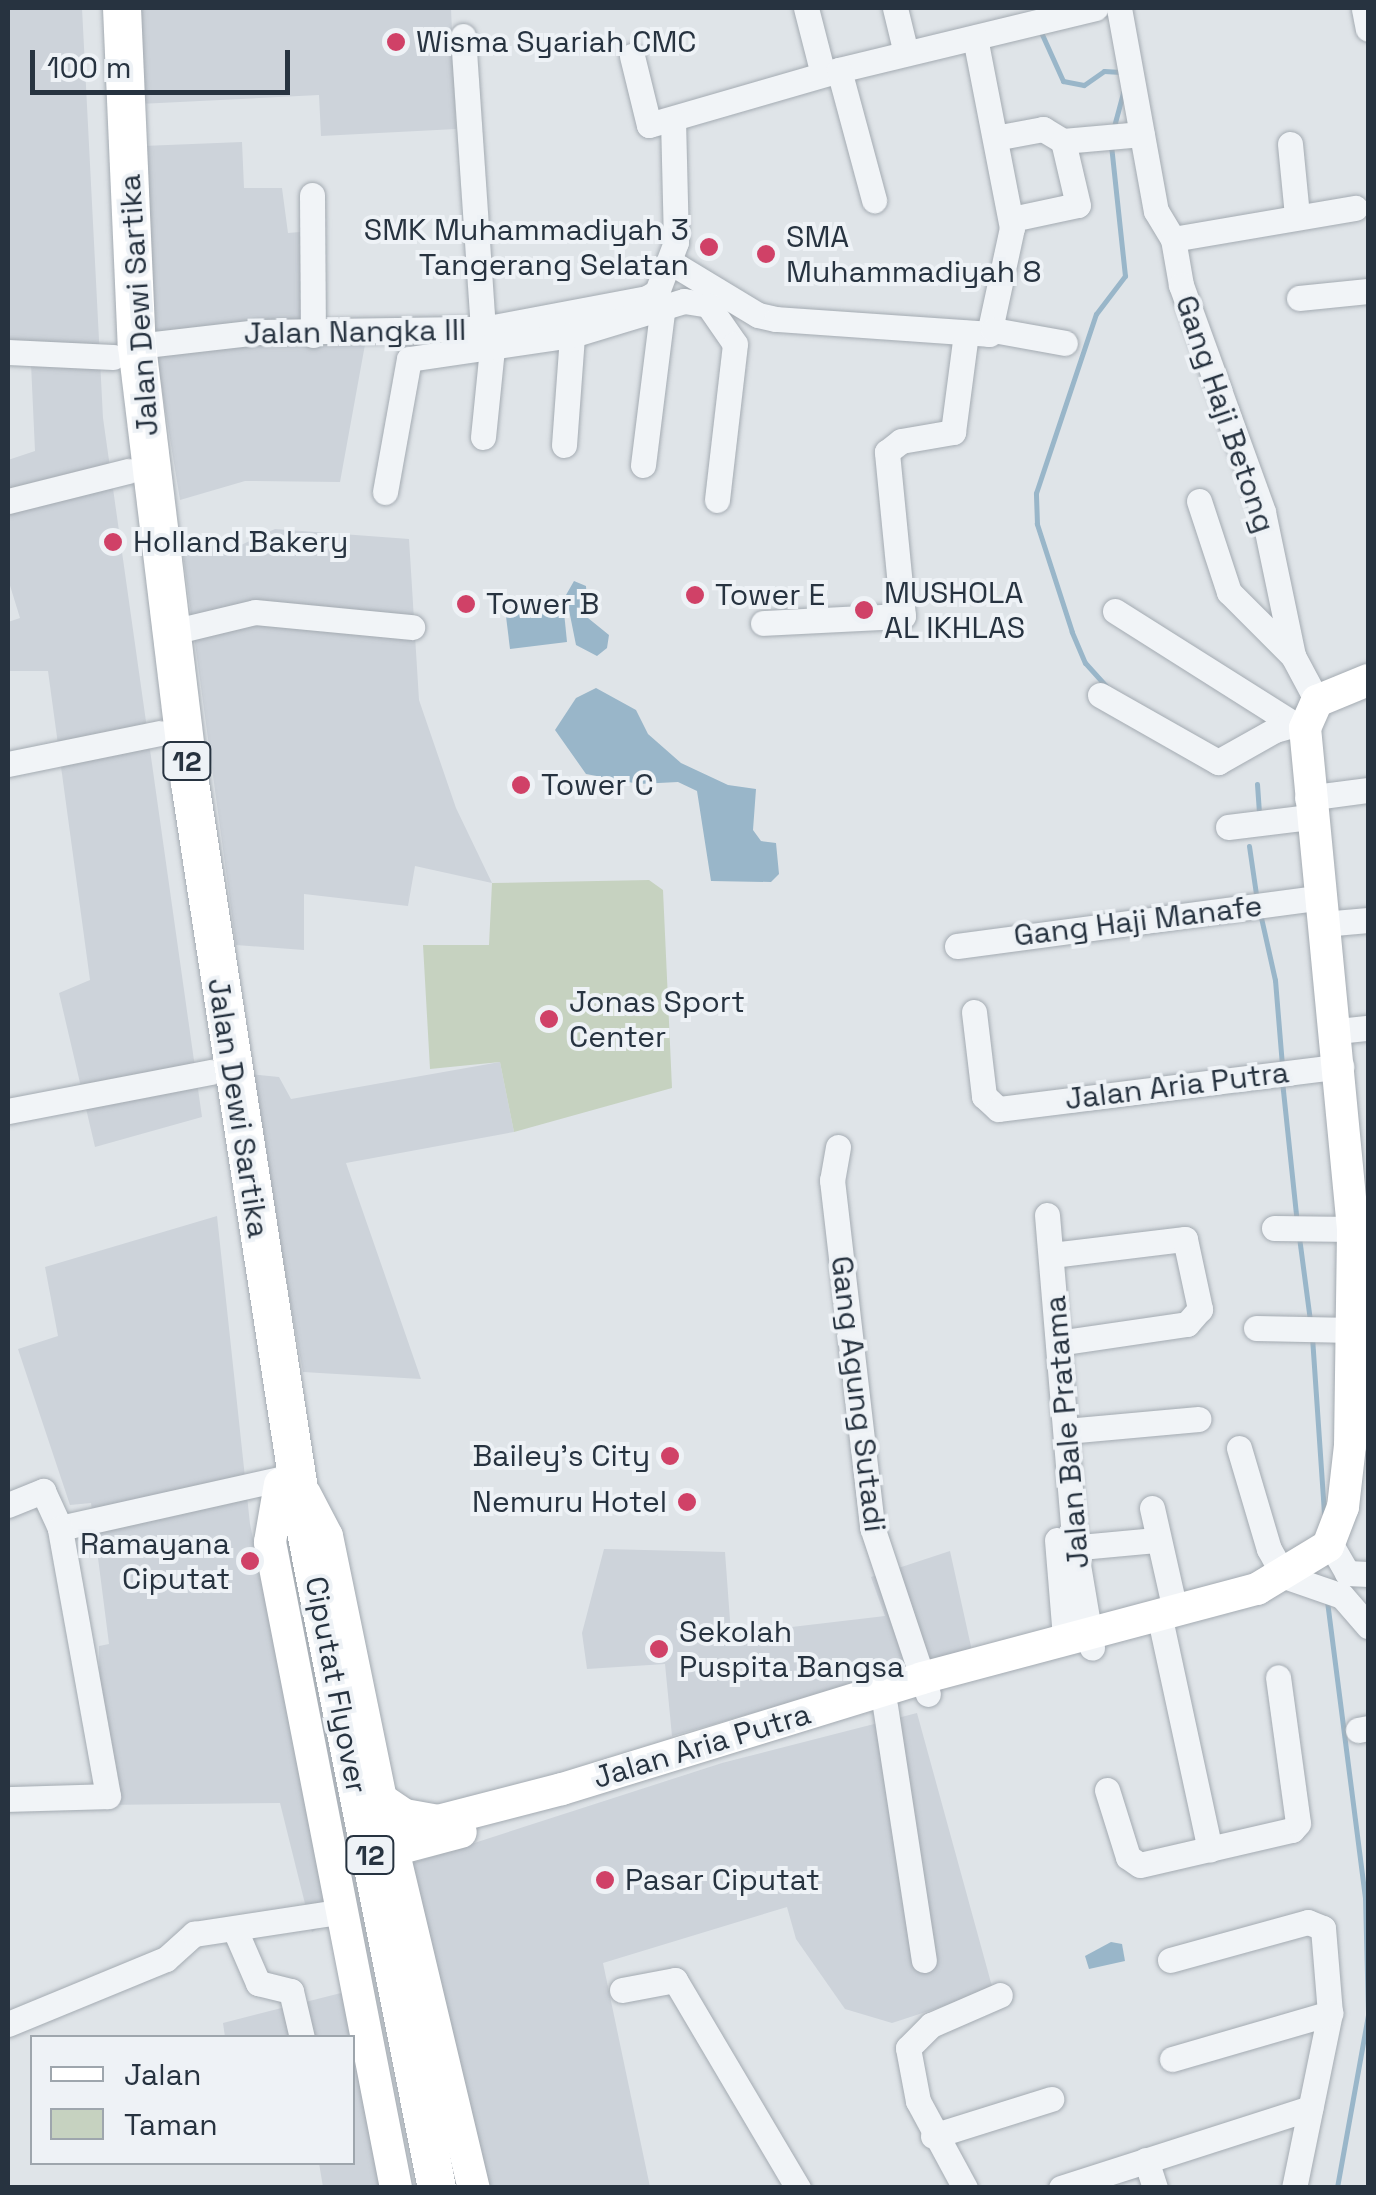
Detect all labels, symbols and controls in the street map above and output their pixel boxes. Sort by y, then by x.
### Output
place label: Wisma Syariah CMC [416,24,697,60]
scale bar [35,30,295,92]
marker: Wisma Syariah CMC [385,31,407,53]
text: 100 m [47,48,132,87]
street label: Jalan Dewi Sartika [112,173,166,437]
place label: SMK Muhammadiyah 3 Tangerang Selatan [364,212,689,282]
place label: SMA Muhammadiyah 8 [786,219,1041,290]
marker: SMK Muhammadiyah 3 Tangerang Selatan [698,236,720,258]
marker: SMA Muhammadiyah 8 [755,243,777,265]
street label: Gang Haji Betong [1168,291,1282,537]
street label: Jalan Nangka III [243,312,467,352]
place label: Holland Bakery [133,524,348,560]
marker: Holland Bakery [102,531,124,553]
place label: MUSHOLA AL IKHLAS [884,575,1026,646]
place label: Tower E [715,577,825,613]
marker: Tower E [684,584,706,606]
place label: Tower B [486,586,599,622]
marker: Tower B [455,593,477,615]
marker: MUSHOLA AL IKHLAS [853,599,875,621]
road number: 12 [162,738,212,784]
place label: Tower C [541,767,654,803]
marker: Tower C [510,774,532,796]
street label: Gang Haji Manafe [1012,888,1264,954]
street label: Jalan Dewi Sartika [200,976,276,1240]
place label: Jonas Sport Center [569,984,745,1054]
marker: Jonas Sport Center [538,1008,560,1030]
street label: Jalan Aria Putra [1063,1054,1291,1118]
street label: Gang Agung Sutadi [823,1254,893,1534]
street label: Jalan Bale Pratama [1037,1294,1097,1570]
place label: Bailey's City [472,1438,650,1474]
marker: Bailey's City [659,1445,681,1467]
place label: Nemuru Hotel [472,1484,667,1520]
marker: Nemuru Hotel [676,1491,698,1513]
place label: Ramayana Ciputat [80,1526,230,1596]
marker: Ramayana Ciputat [239,1550,261,1572]
street label: Ciputat Flyover [297,1573,375,1797]
place label: Sekolah Puspita Bangsa [679,1614,904,1684]
marker: Sekolah Puspita Bangsa [648,1638,670,1660]
street label: Jalan Aria Putra [589,1696,815,1796]
road number: 12 [345,1832,395,1878]
place label: Pasar Ciputat [625,1862,820,1898]
marker: Pasar Ciputat [594,1869,616,1891]
legend [30,2035,355,2165]
text: Jalan [124,2055,201,2094]
text: Taman [124,2105,218,2144]

